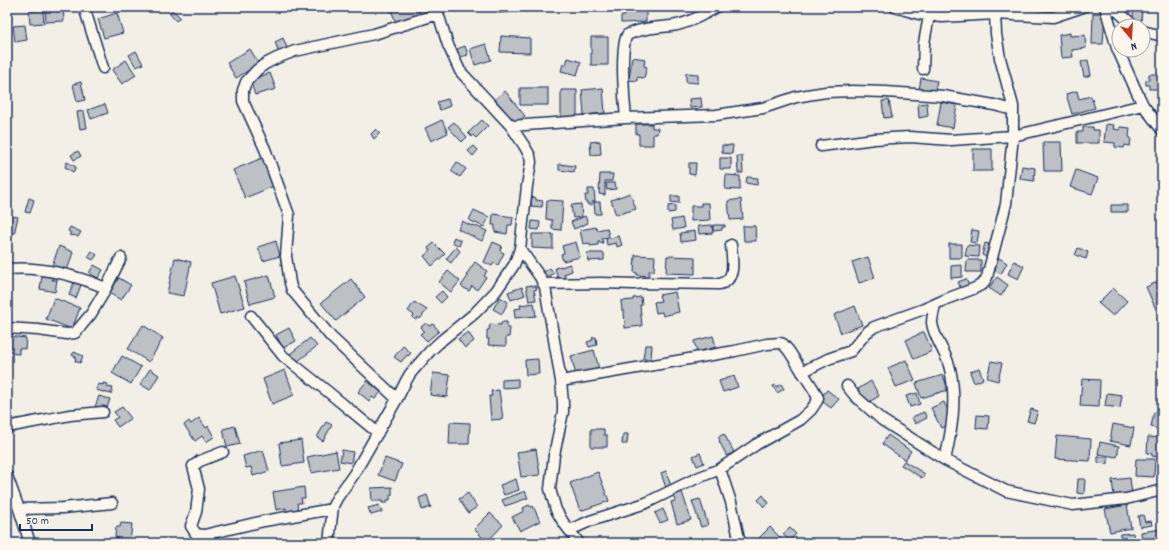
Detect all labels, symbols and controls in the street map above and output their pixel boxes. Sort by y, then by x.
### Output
north arrow [1111,18,1151,58]
text: N [1128,37,1139,54]
scale bar [20,506,92,532]
text: 50 m [26,513,49,530]

